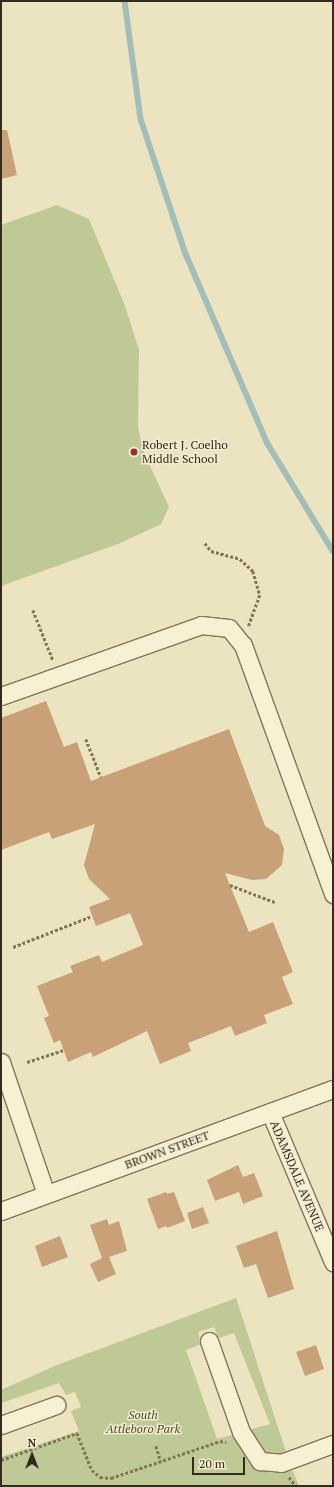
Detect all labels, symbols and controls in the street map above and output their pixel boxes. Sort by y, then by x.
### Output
place label: Robert J. Coelho Middle School [142,438,228,466]
marker: Robert J. Coelho Middle School [129,447,139,457]
street label: ADAMSDALE AVENUE [267,1118,327,1234]
street label: BROWN STREET [123,1128,211,1172]
park label: South Attleboro Park [106,1408,180,1436]
north arrow [12,1435,52,1475]
text: N [28,1436,36,1450]
scale bar [194,1449,247,1475]
text: 20 m [199,1456,225,1471]

